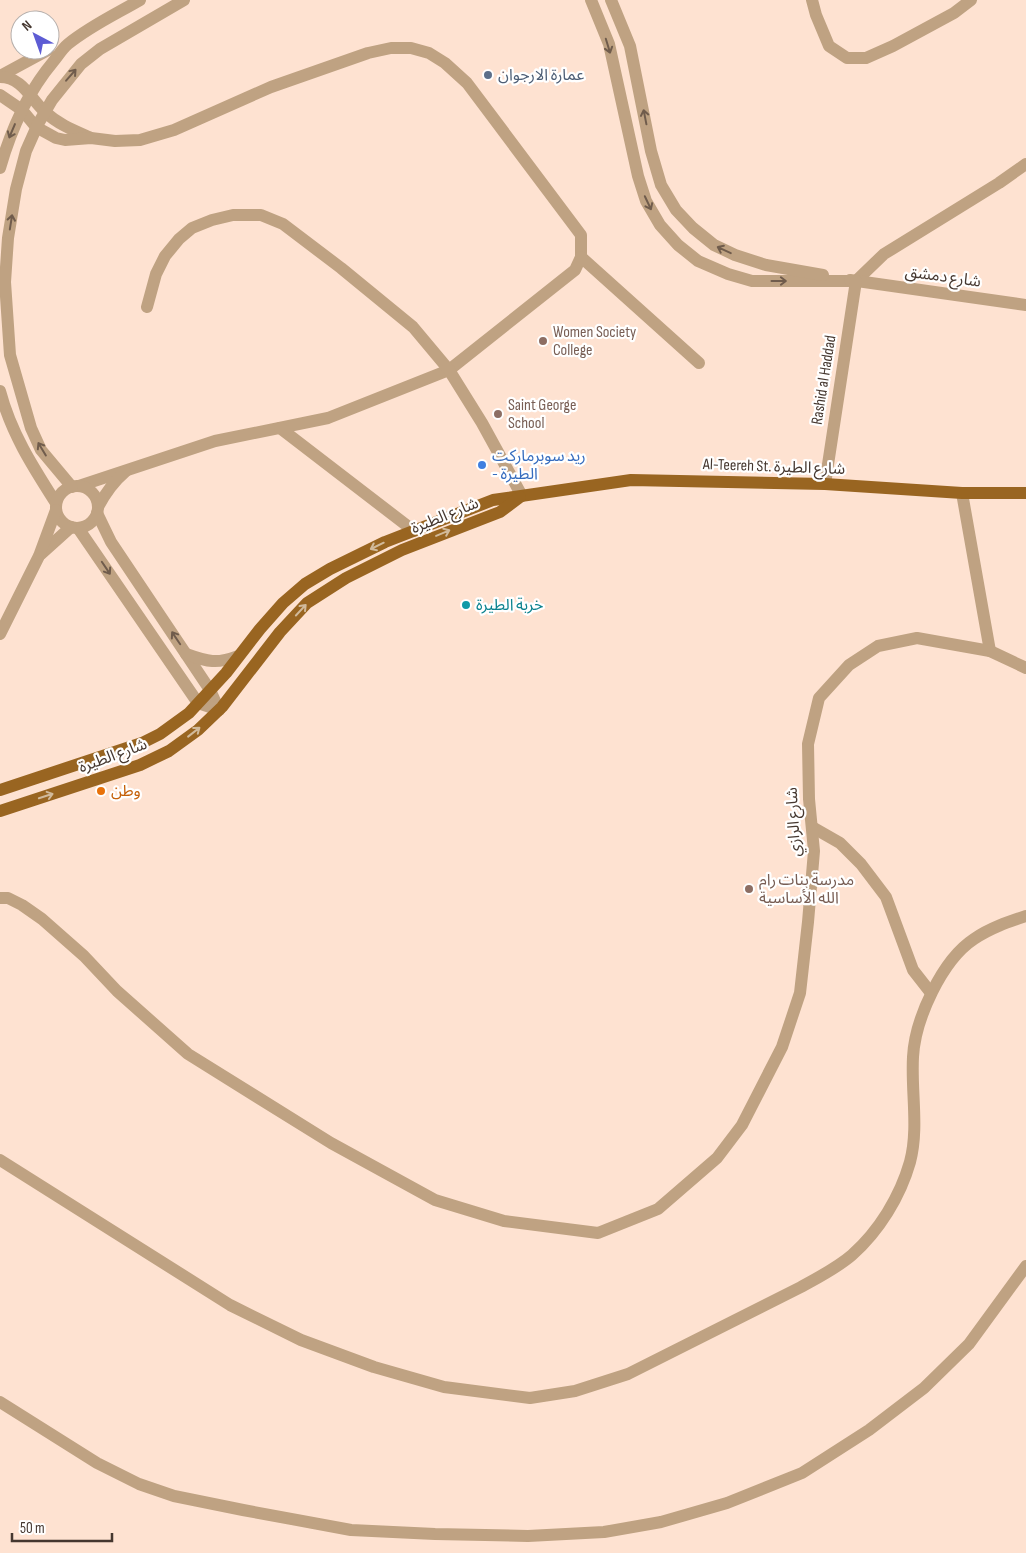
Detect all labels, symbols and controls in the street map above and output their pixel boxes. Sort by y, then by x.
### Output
north arrow [10,10,60,60]
text: N [18,17,35,34]
one-way arrow [604,37,614,53]
place label: عمارة الارجوان [498,66,584,85]
one-way arrow [65,68,77,81]
marker: عمارة الارجوان [482,69,494,81]
one-way arrow [639,109,649,125]
one-way arrow [7,123,16,138]
one-way arrow [644,195,653,210]
one-way arrow [6,215,16,231]
one-way arrow [717,245,732,254]
street label: شارع دمشق [904,262,982,294]
one-way arrow [770,276,787,286]
place label: Women Society College [553,323,636,360]
street label: Rashid al Haddad [808,334,840,426]
marker: Women Society College [537,335,549,347]
place label: Saint George School [508,396,576,433]
marker: Saint George School [492,408,504,420]
one-way arrow [36,442,46,456]
place label: ريد سوبرماركت - الطيرة [492,447,586,484]
street label: Al-Teereh St. شارع الطيرة [701,455,845,481]
marker: ريد سوبرماركت - الطيرة [476,459,488,471]
street label: شارع الطيرة [408,494,482,540]
one-way arrow [435,528,450,538]
one-way arrow [370,541,385,551]
one-way arrow [101,561,111,575]
place label: خربة الطيرة [476,596,543,615]
marker: خربة الطيرة [460,599,472,611]
one-way arrow [295,604,307,616]
one-way arrow [171,631,181,645]
one-way arrow [187,727,200,738]
street label: شارع الطيرة [76,735,150,779]
place label: وطن [111,782,141,801]
marker: وطن [95,785,107,797]
street label: شارع الرازي [783,787,807,857]
one-way arrow [38,791,54,800]
place label: مدرسة بنات رام الله الأساسية [759,871,854,908]
marker: مدرسة بنات رام الله الأساسية [743,883,755,895]
scale bar [12,1510,112,1542]
text: 50 m [20,1519,45,1538]

